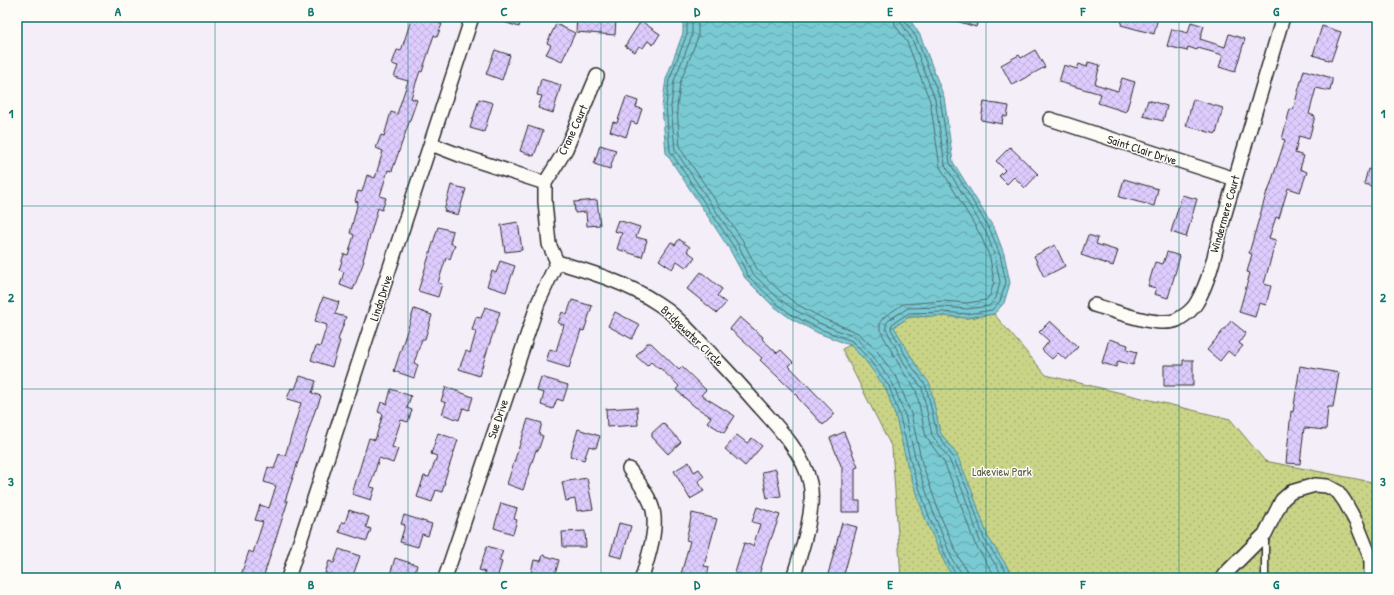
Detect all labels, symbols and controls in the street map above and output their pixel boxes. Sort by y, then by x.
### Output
text: A [115,2,122,20]
text: B [308,2,315,20]
text: C [500,2,508,20]
text: D [694,2,701,20]
text: E [887,2,893,20]
text: F [1080,2,1087,20]
text: G [1273,2,1280,20]
street label: Crane Court [553,101,592,158]
text: 1 [9,104,14,122]
text: 1 [1381,104,1386,122]
street label: Saint Clair Drive [1105,130,1179,169]
street label: Windermere Court [1205,172,1244,254]
street label: Linda Drive [365,273,396,323]
text: 2 [8,288,15,306]
text: 2 [1380,288,1387,306]
street label: Bridgewater Circle [657,301,728,370]
street label: Sue Drive [483,397,512,441]
park label: Lakeview Park [972,463,1032,480]
text: 3 [8,472,14,490]
text: 3 [1380,472,1386,490]
text: A [115,575,122,593]
text: B [308,575,315,593]
text: C [500,575,508,593]
text: D [694,575,701,593]
text: E [887,575,893,593]
text: F [1080,575,1087,593]
text: G [1273,575,1280,593]

